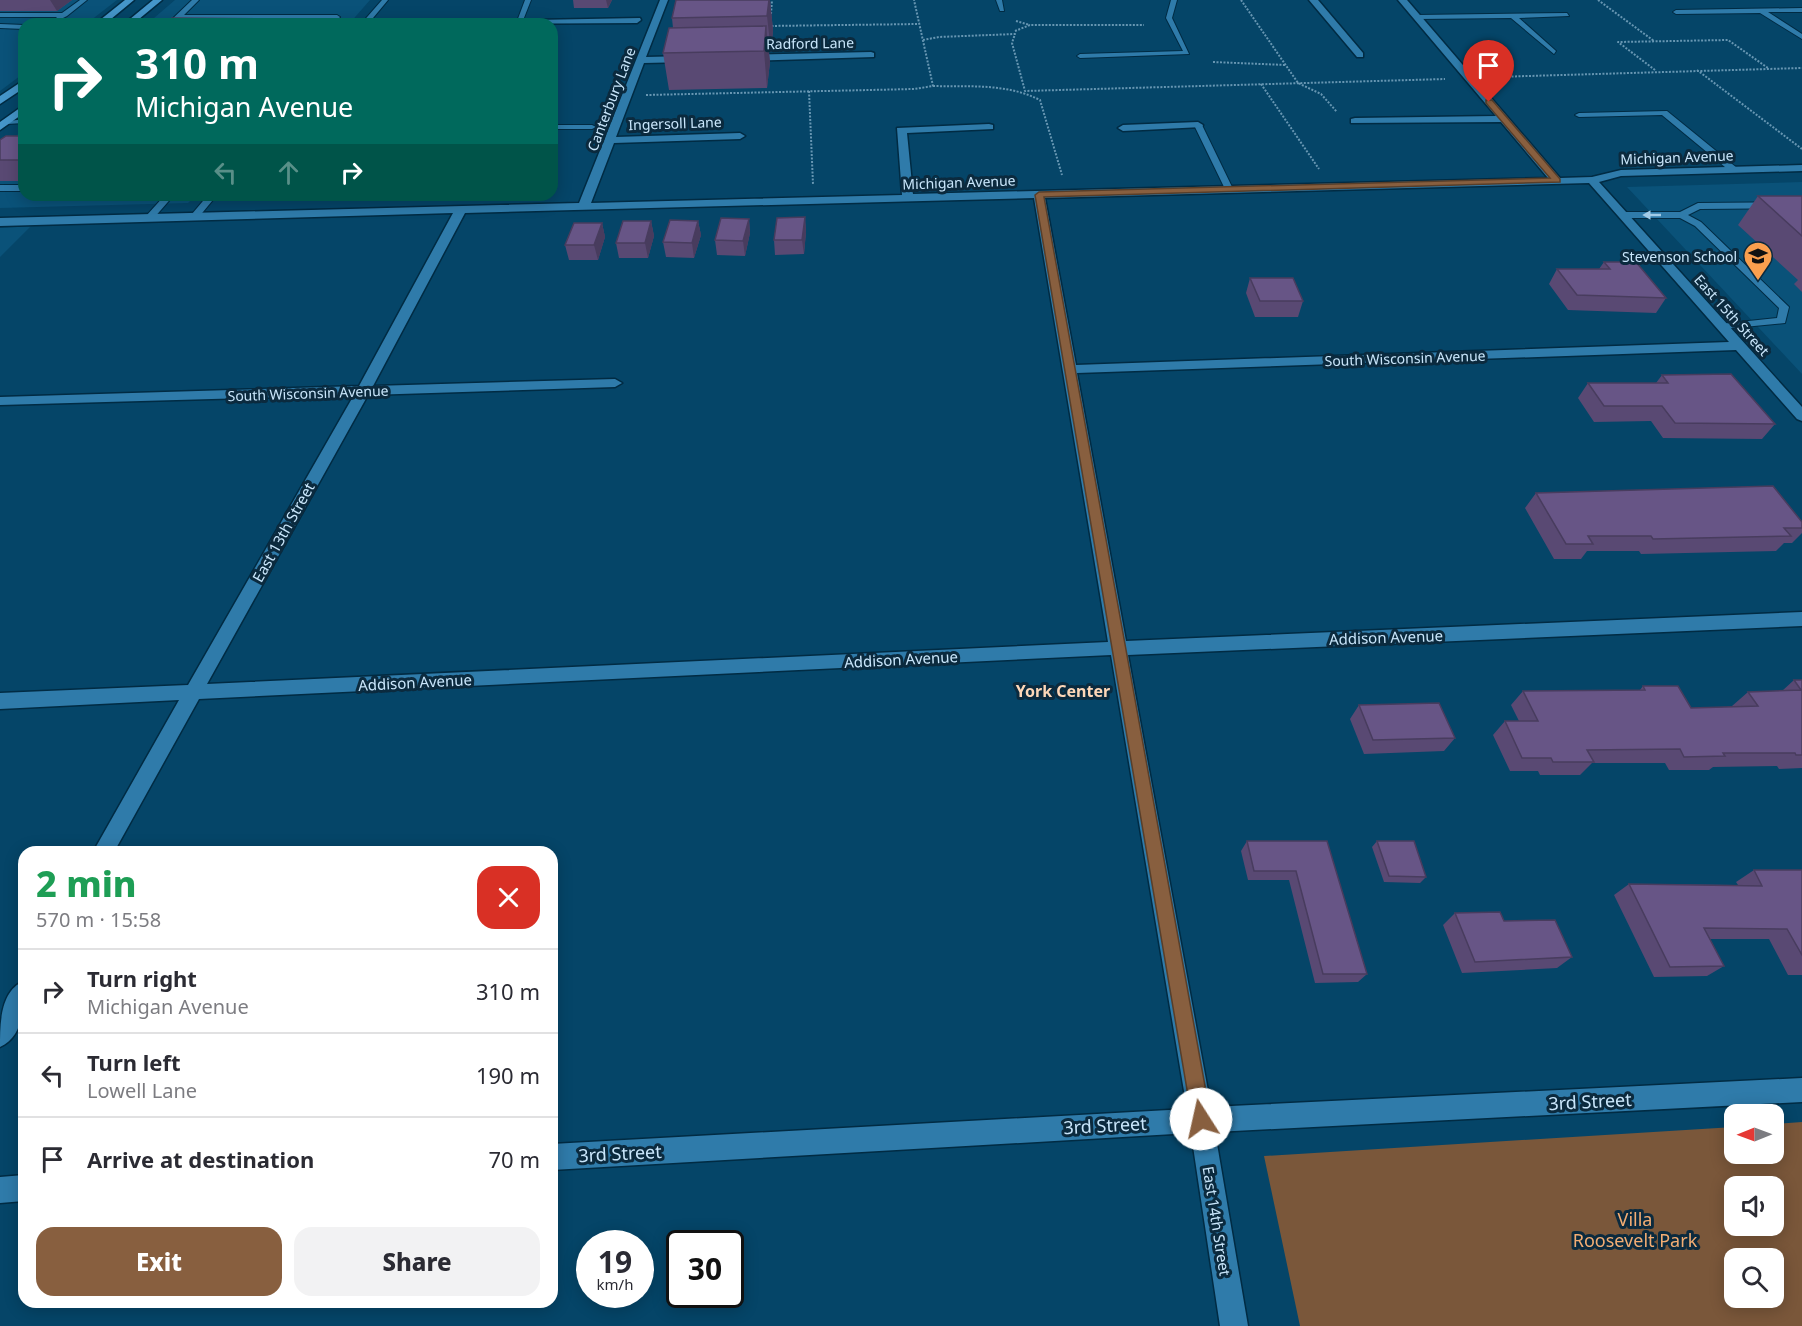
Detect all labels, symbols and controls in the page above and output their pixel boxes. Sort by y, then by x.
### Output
street label: Radford Lane [766,33,854,53]
text: 310 m [135,34,259,91]
pin [1463,40,1514,102]
icon: right [36,42,114,120]
street label: Canterbury Lane [582,44,640,154]
icon: arrive [1472,49,1505,82]
text: Michigan Avenue [135,88,353,125]
street label: Ingersoll Lane [628,112,722,134]
street label: Michigan Avenue [1620,146,1734,168]
icon: left [209,156,242,189]
icon: ahead [272,156,305,189]
icon: right [335,156,368,189]
street label: Michigan Avenue [902,171,1016,193]
one-way arrow [1643,210,1662,220]
school or university icon: Stevenson School [1742,240,1774,282]
place label: Stevenson School [1622,247,1737,266]
street label: East 15th Street [1690,270,1774,360]
street label: South Wisconsin Avenue [1324,346,1486,370]
street label: South Wisconsin Avenue [227,381,389,405]
street label: East 13th Street [247,478,319,585]
street label: Addison Avenue [1329,625,1443,649]
street label: Addison Avenue [844,646,958,672]
street label: Addison Avenue [358,669,472,695]
district label: York Center [1016,680,1110,702]
text: 2 min [36,859,137,908]
button: close [477,866,540,929]
text: 570 m · 15:58 [36,906,161,933]
text: Turn right [87,963,197,993]
icon: right [36,975,69,1008]
text: 310 m [476,976,540,1006]
text: Michigan Avenue [87,993,249,1020]
text: Turn left [87,1047,181,1077]
icon: left [36,1059,69,1092]
text: 190 m [476,1060,540,1090]
text: Lowell Lane [87,1077,197,1104]
position arrow [1169,1087,1233,1151]
street label: 3rd Street [1548,1087,1633,1115]
north arrow [1724,1104,1784,1164]
map controls [1724,1104,1784,1308]
street label: 3rd Street [1063,1111,1148,1139]
street label: 3rd Street [578,1139,663,1167]
icon: arrive [36,1143,69,1176]
text: Arrive at destination [87,1144,314,1174]
text: 70 m [489,1144,540,1174]
street label: East 14th Street [1198,1165,1236,1278]
button: sound [1724,1176,1784,1236]
park label: Villa Roosevelt Park [1573,1207,1698,1252]
button: Exit [36,1227,282,1296]
button: Share [294,1227,540,1296]
speed limit sign: 30 [666,1230,744,1308]
text: 19 [598,1241,632,1282]
button: search [1724,1248,1784,1308]
text: km/h [597,1274,633,1294]

